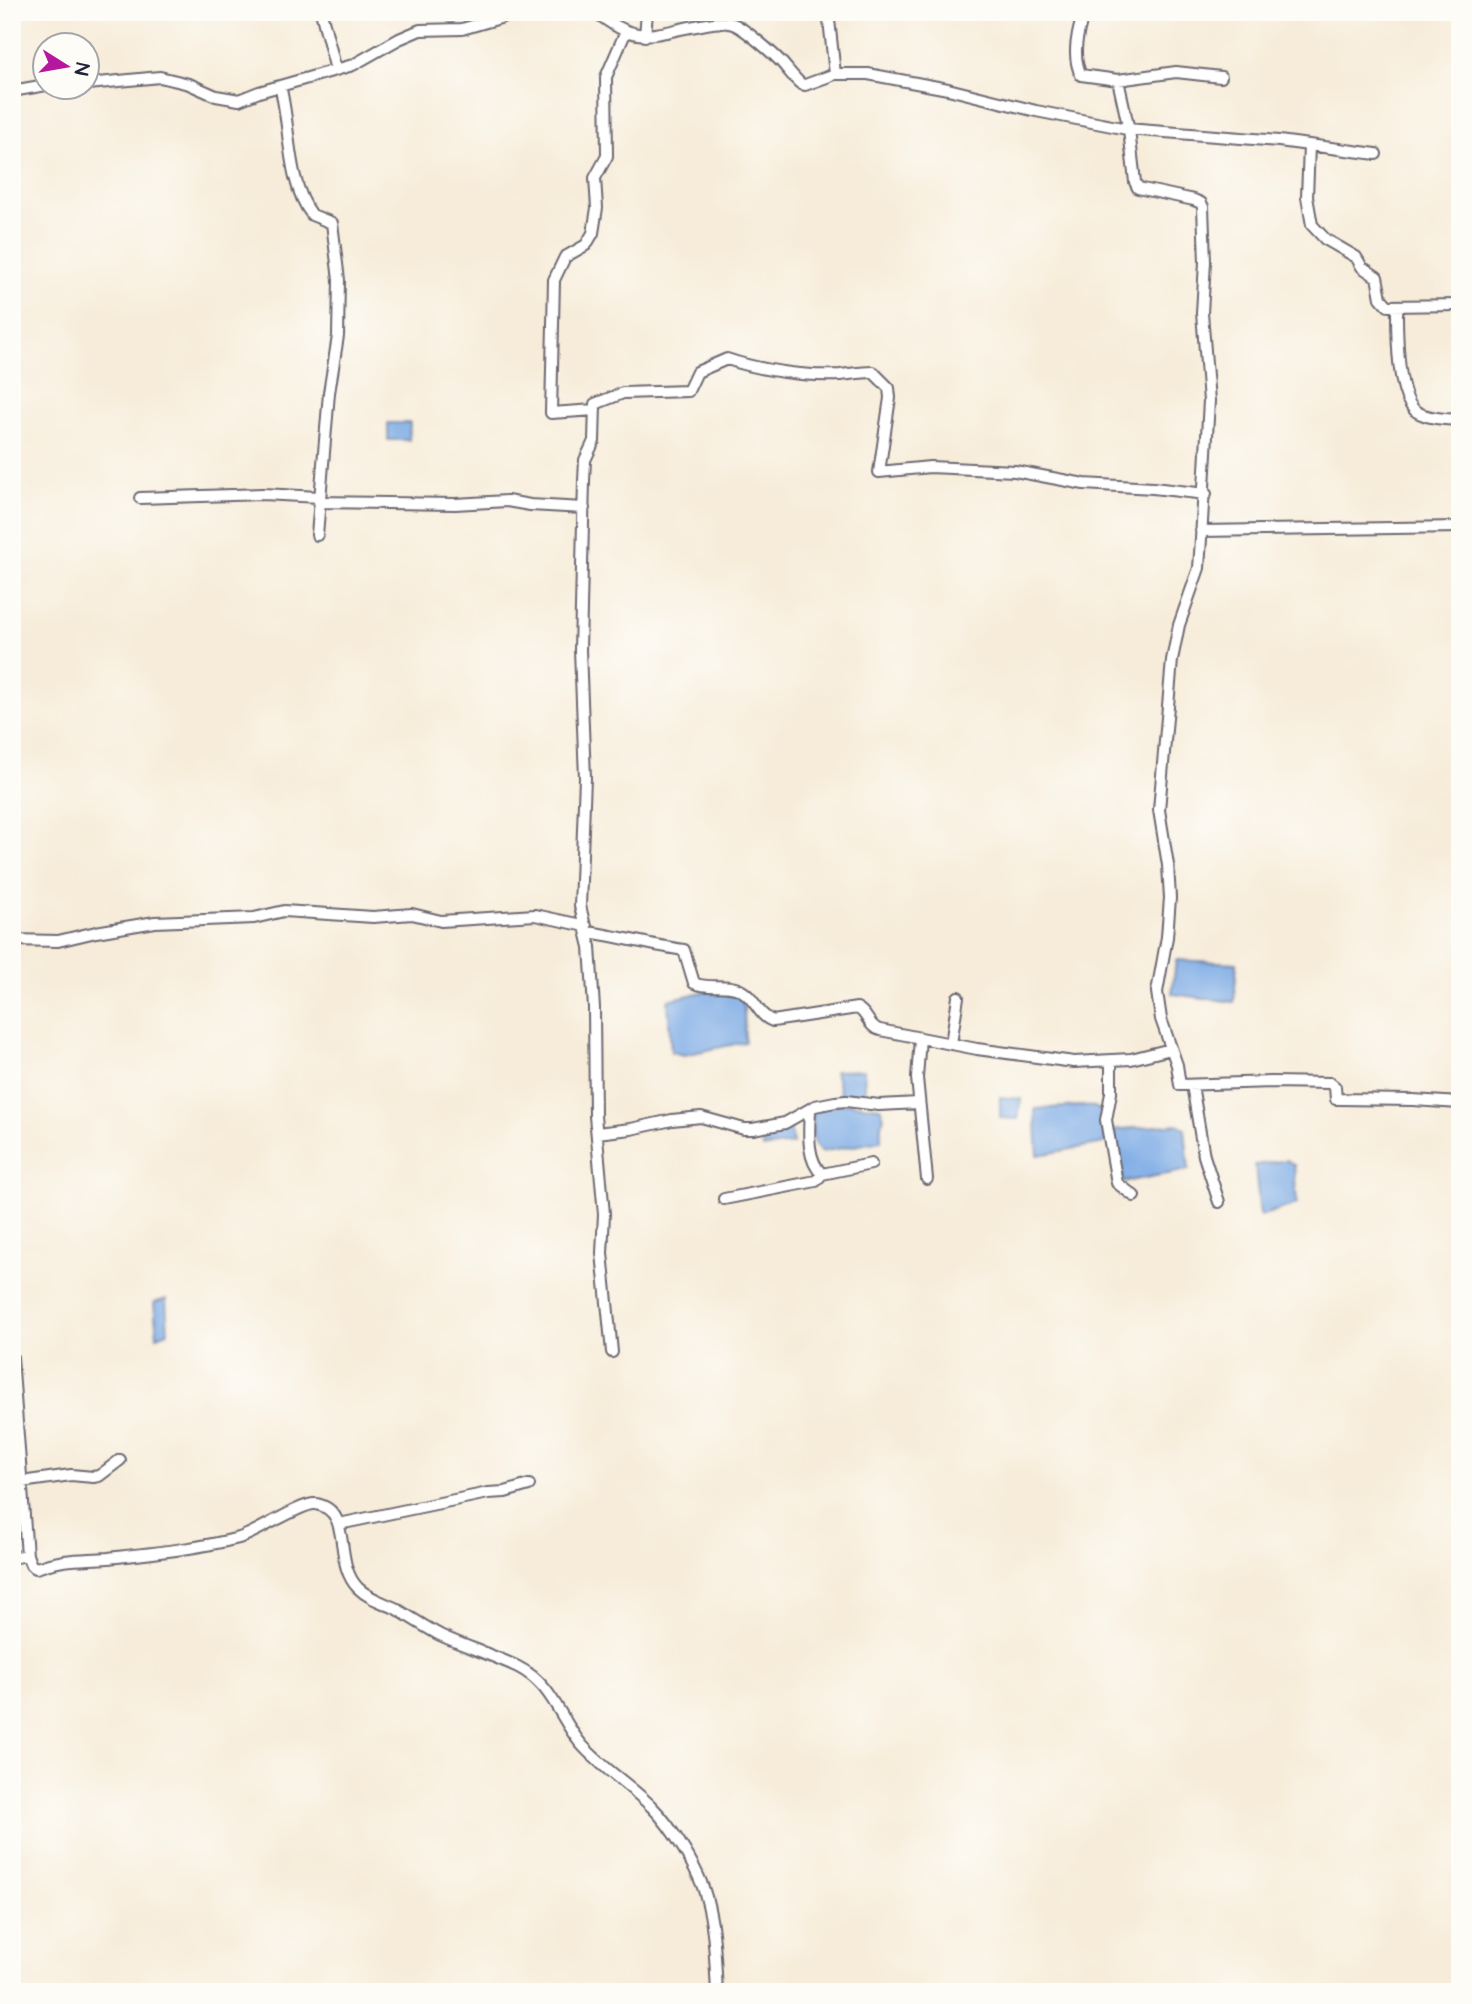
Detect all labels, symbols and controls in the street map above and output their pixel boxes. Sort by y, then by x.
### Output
north arrow [32,32,102,102]
text: N [67,61,96,77]

